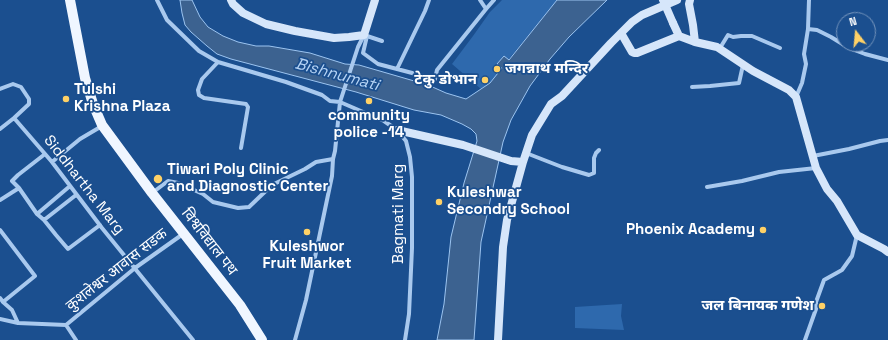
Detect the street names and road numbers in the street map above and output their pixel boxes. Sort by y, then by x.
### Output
street label: Siddhartha Marg [40,132,128,238]
street label: Bagmati Marg [390,164,408,264]
street label: विश्वविद्याल पथ [177,205,241,279]
street label: कुशलेश्वर आवास सडक [63,225,171,315]

